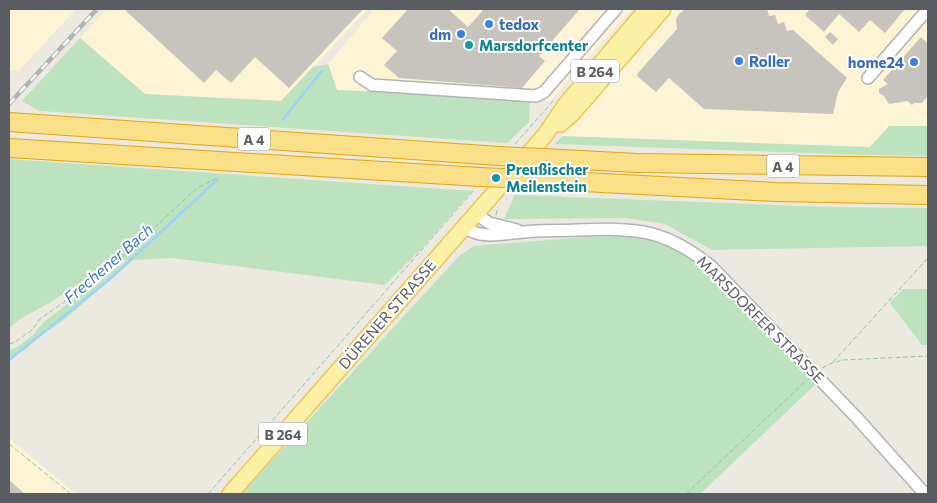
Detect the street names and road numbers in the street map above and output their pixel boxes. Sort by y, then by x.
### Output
road number: B 264 [571,59,619,82]
road number: A 4 [238,128,270,150]
road number: A 4 [767,154,799,178]
street label: MARSDORFER STRASSE [694,252,828,386]
street label: DÜRENER STRASSE [335,255,440,372]
road number: B 264 [259,422,307,446]

